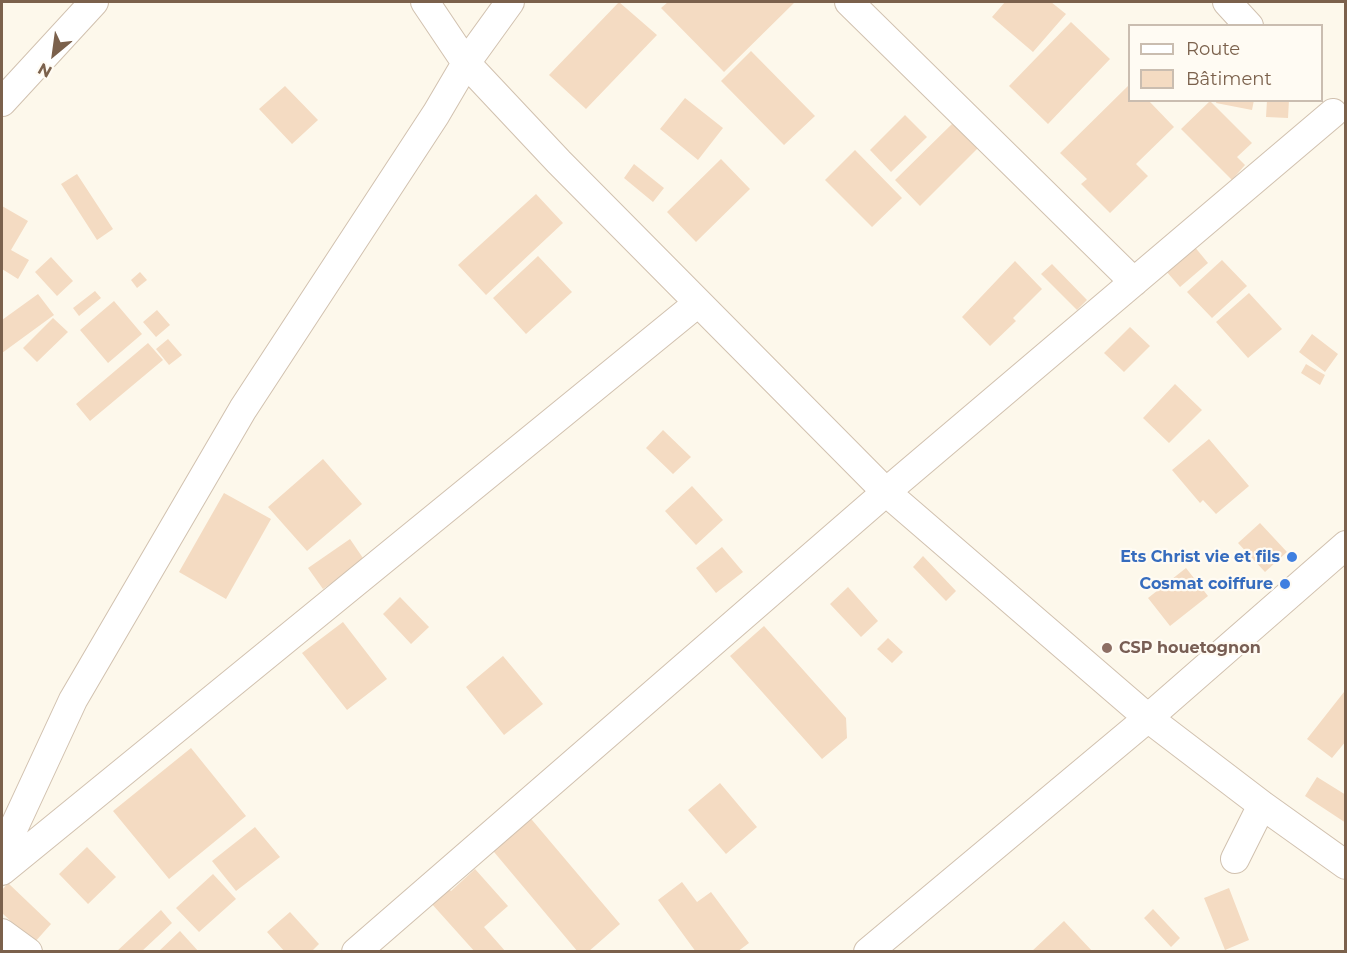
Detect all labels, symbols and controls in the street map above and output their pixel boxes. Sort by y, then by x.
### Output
north arrow [24,24,84,84]
legend [1128,24,1323,102]
text: Route [1186,38,1240,60]
text: N [35,59,55,82]
text: Bâtiment [1186,68,1272,90]
place label: Ets Christ vie et fils [1120,547,1280,567]
marker: Ets Christ vie et fils [1285,550,1299,564]
place label: Cosmat coiffure [1140,574,1273,594]
marker: Cosmat coiffure [1278,577,1292,591]
place label: CSP houetognon [1119,638,1261,658]
marker: CSP houetognon [1100,641,1114,655]

